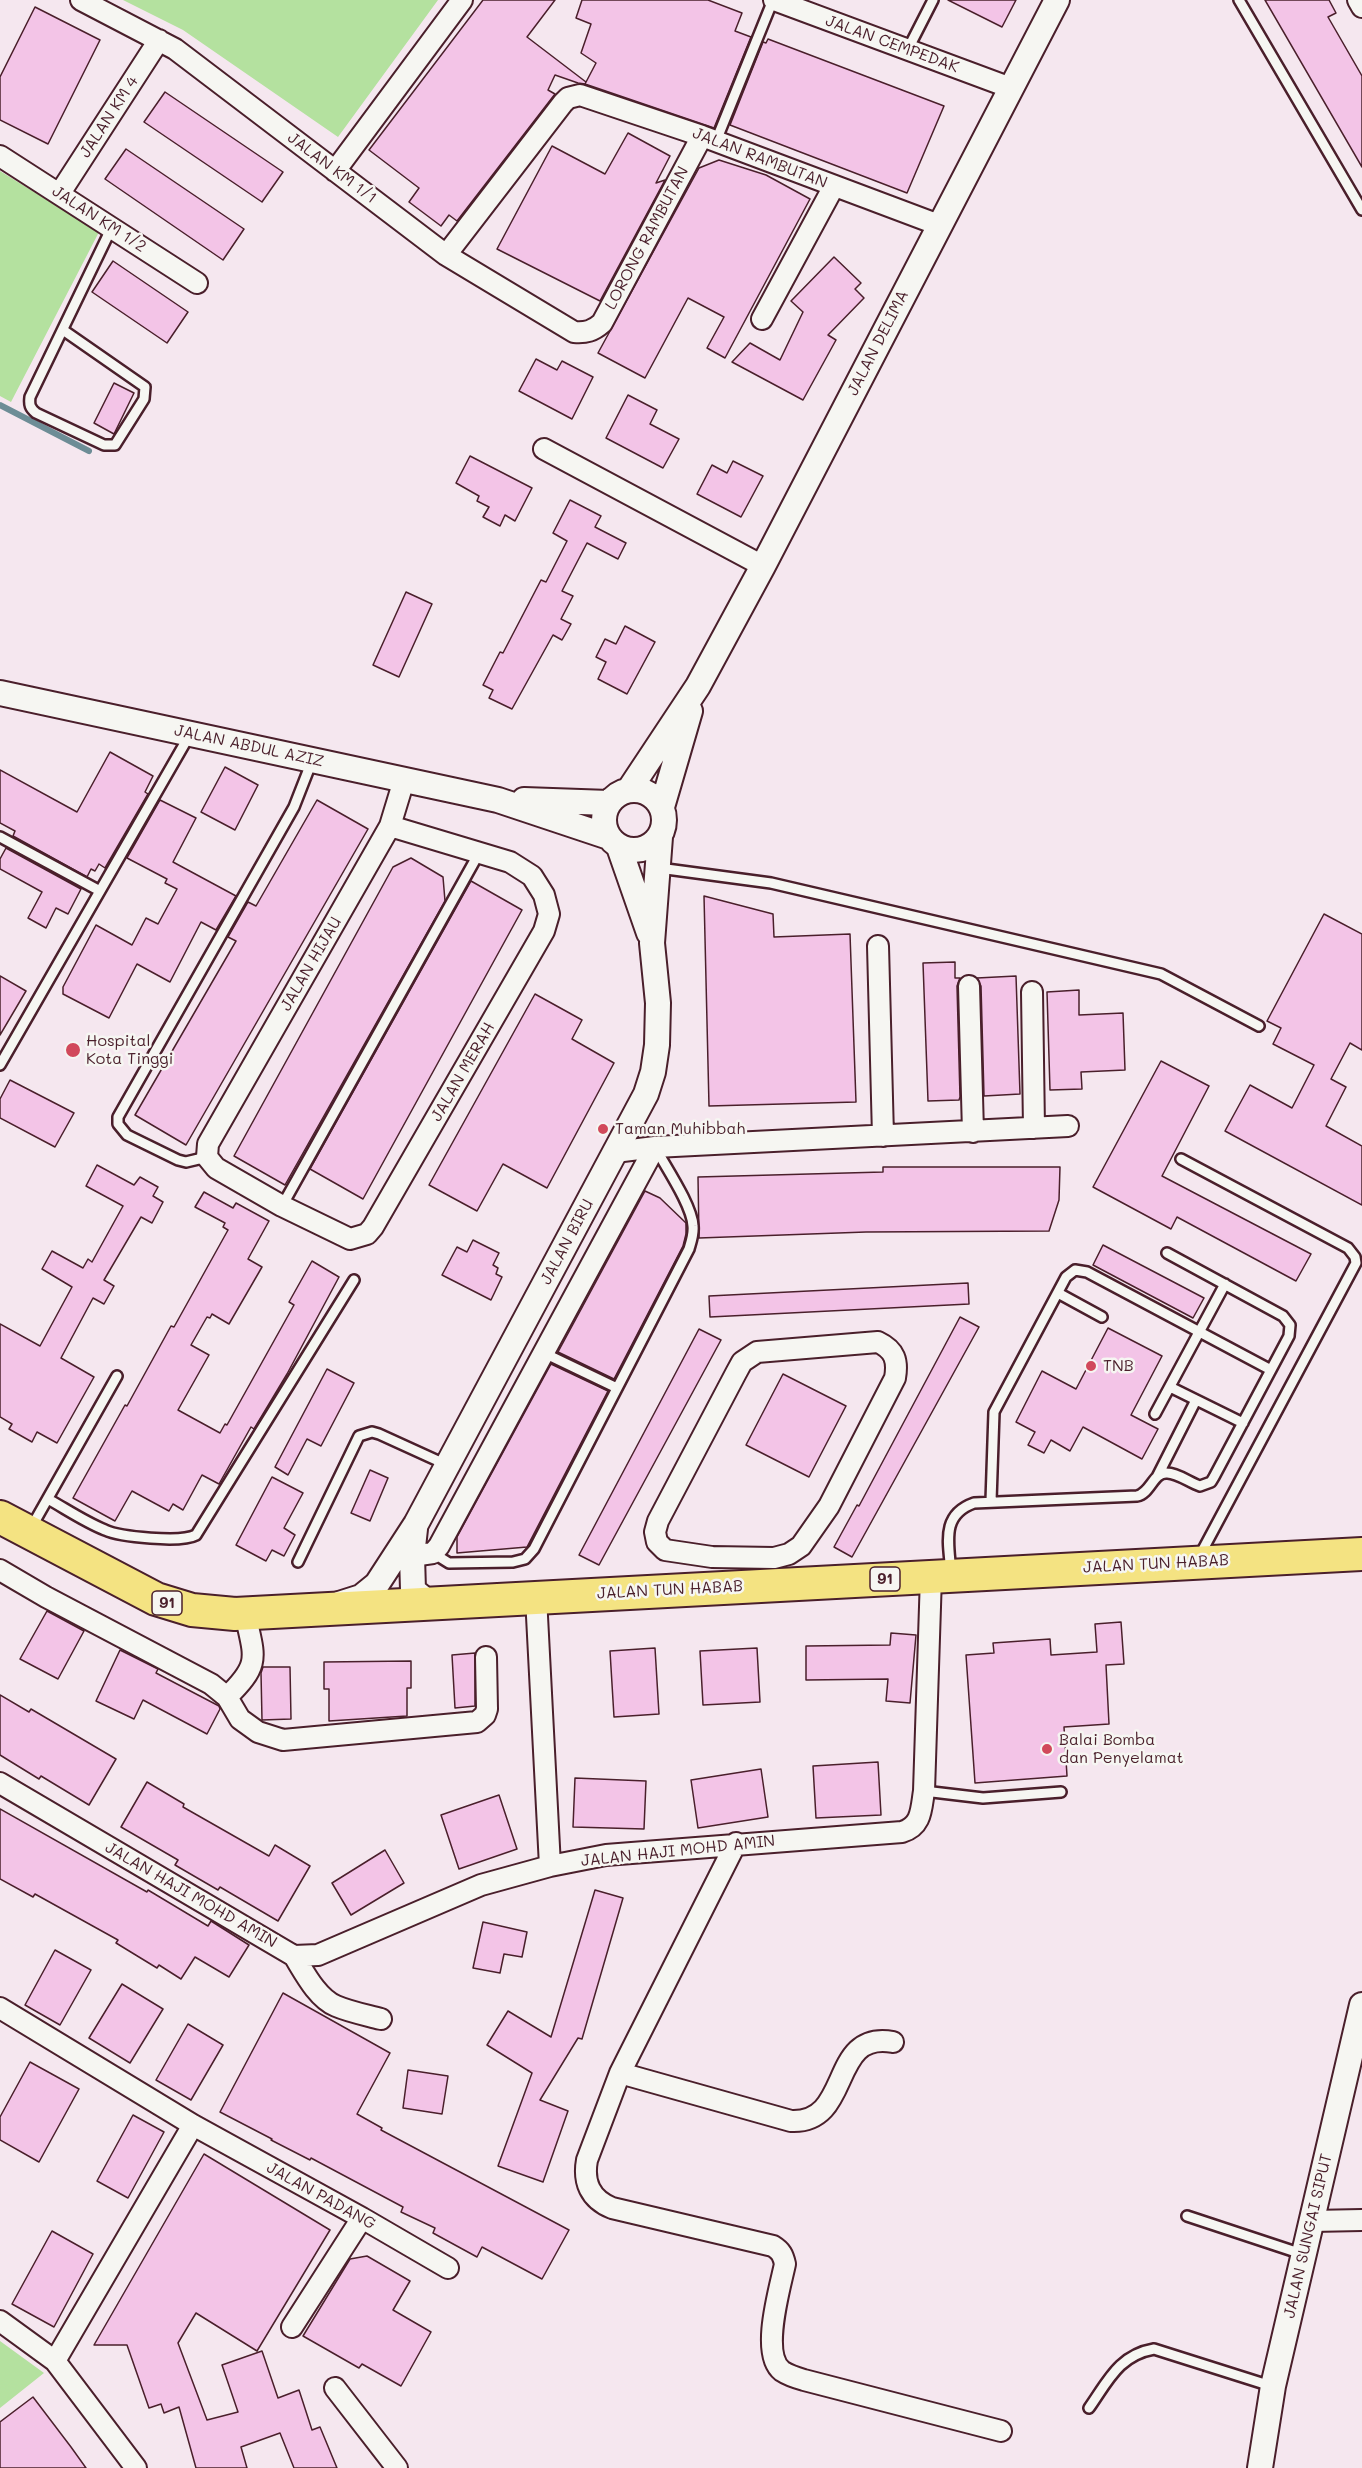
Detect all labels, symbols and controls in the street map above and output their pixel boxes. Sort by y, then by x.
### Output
street label: JALAN CEMPEDAK [823,11,961,77]
street label: JALAN KM 4 [76,73,142,161]
street label: JALAN RAMBUTAN [690,123,830,193]
street label: JALAN KM 1/1 [284,128,380,208]
street label: LORONG RAMBUTAN [601,163,693,313]
street label: JALAN KM 1/2 [48,181,150,257]
street label: JALAN DELIMA [843,287,913,399]
street label: JALAN ABDUL AZIZ [173,721,325,771]
street label: JALAN HIJAU [276,914,346,1014]
street label: JALAN MERAH [427,1019,499,1125]
place label: Hospital Kota Tinggi [86,1031,173,1069]
marker: Hospital Kota Tinggi [64,1041,82,1059]
place label: Taman Muhibbah [615,1119,745,1139]
marker: Taman Muhibbah [596,1122,610,1136]
street label: JALAN BIRU [536,1196,598,1288]
place label: TNB [1103,1356,1134,1376]
marker: TNB [1084,1359,1098,1373]
street label: JALAN TUN HABAB [1082,1551,1230,1577]
road number: 91 [870,1567,900,1591]
street label: JALAN TUN HABAB [596,1577,744,1603]
road number: 91 [152,1591,182,1615]
place label: Balai Bomba dan Penyelamat [1059,1730,1184,1768]
marker: Balai Bomba dan Penyelamat [1040,1742,1054,1756]
street label: JALAN HAJI MOHD AMIN [580,1831,776,1871]
street label: JALAN HAJI MOHD AMIN [102,1838,280,1952]
street label: JALAN SUNGAI SIPUT [1280,2152,1336,2320]
street label: JALAN PADANG [263,2158,379,2234]

